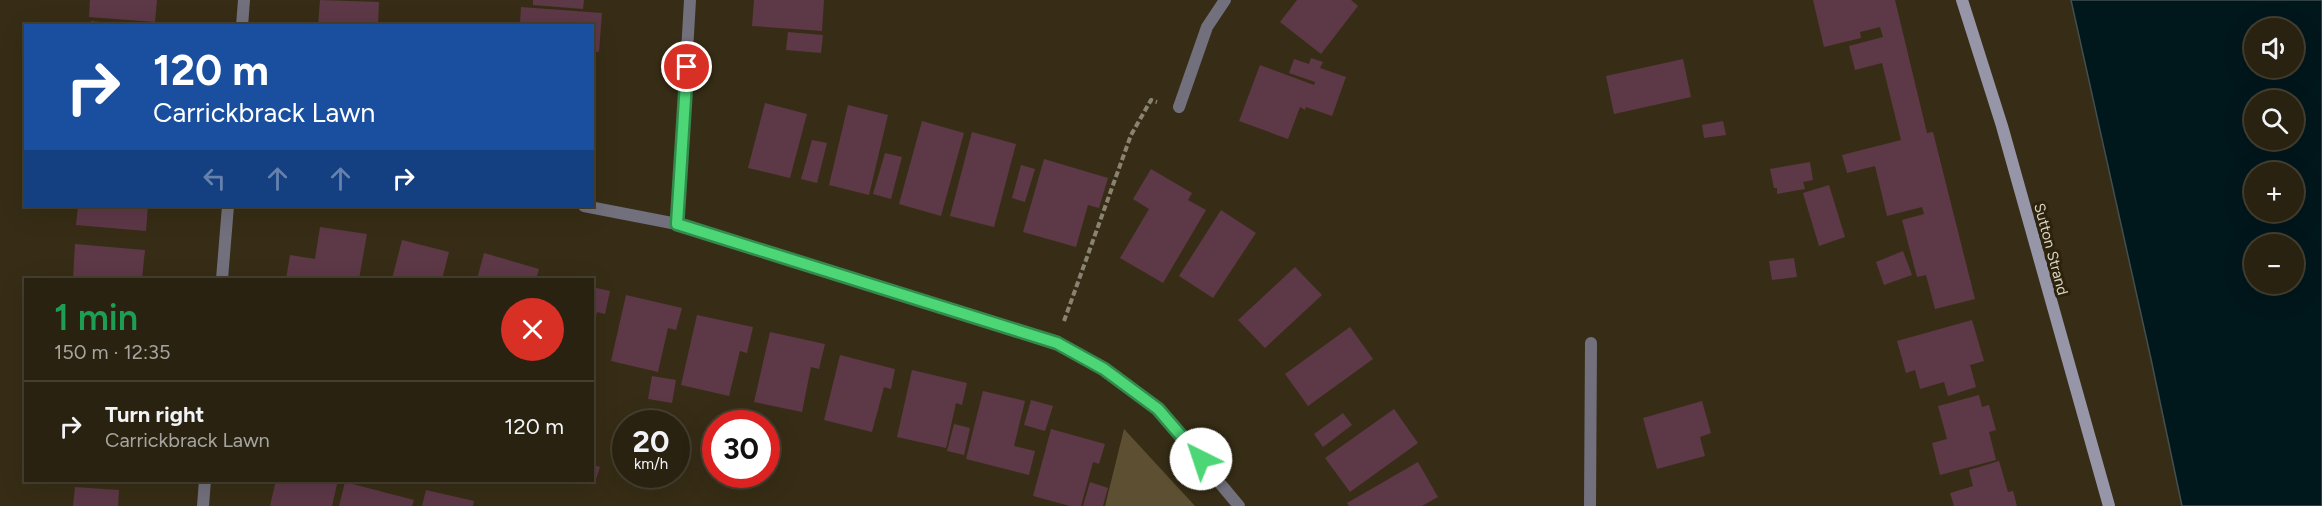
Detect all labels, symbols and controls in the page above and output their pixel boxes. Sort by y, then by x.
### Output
map controls [2244,18,2304,294]
button: sound [2244,18,2304,78]
pin [661,41,712,92]
text: 120 m [153,45,269,96]
icon: right [54,48,132,126]
icon: arrive [670,50,703,83]
button: search [2244,90,2304,150]
text: Carrickbrack Lawn [153,96,375,129]
icon: left [198,162,231,195]
icon: ahead [261,162,294,195]
icon: ahead [324,162,357,195]
icon: right [387,162,420,195]
button: + [2244,162,2304,222]
street label: Sutton Strand [2030,201,2072,297]
button: − [2244,234,2304,294]
text: 1 min [54,296,138,339]
button: close [501,298,564,361]
text: 150 m · 12:35 [54,340,170,364]
text: Turn right [105,401,204,428]
icon: right [54,410,87,443]
speed limit sign: 30 [702,410,780,488]
text: 120 m [504,413,564,440]
text: 20 [633,423,669,460]
position arrow [1169,427,1233,491]
text: Carrickbrack Lawn [105,428,270,452]
text: km/h [634,455,668,473]

